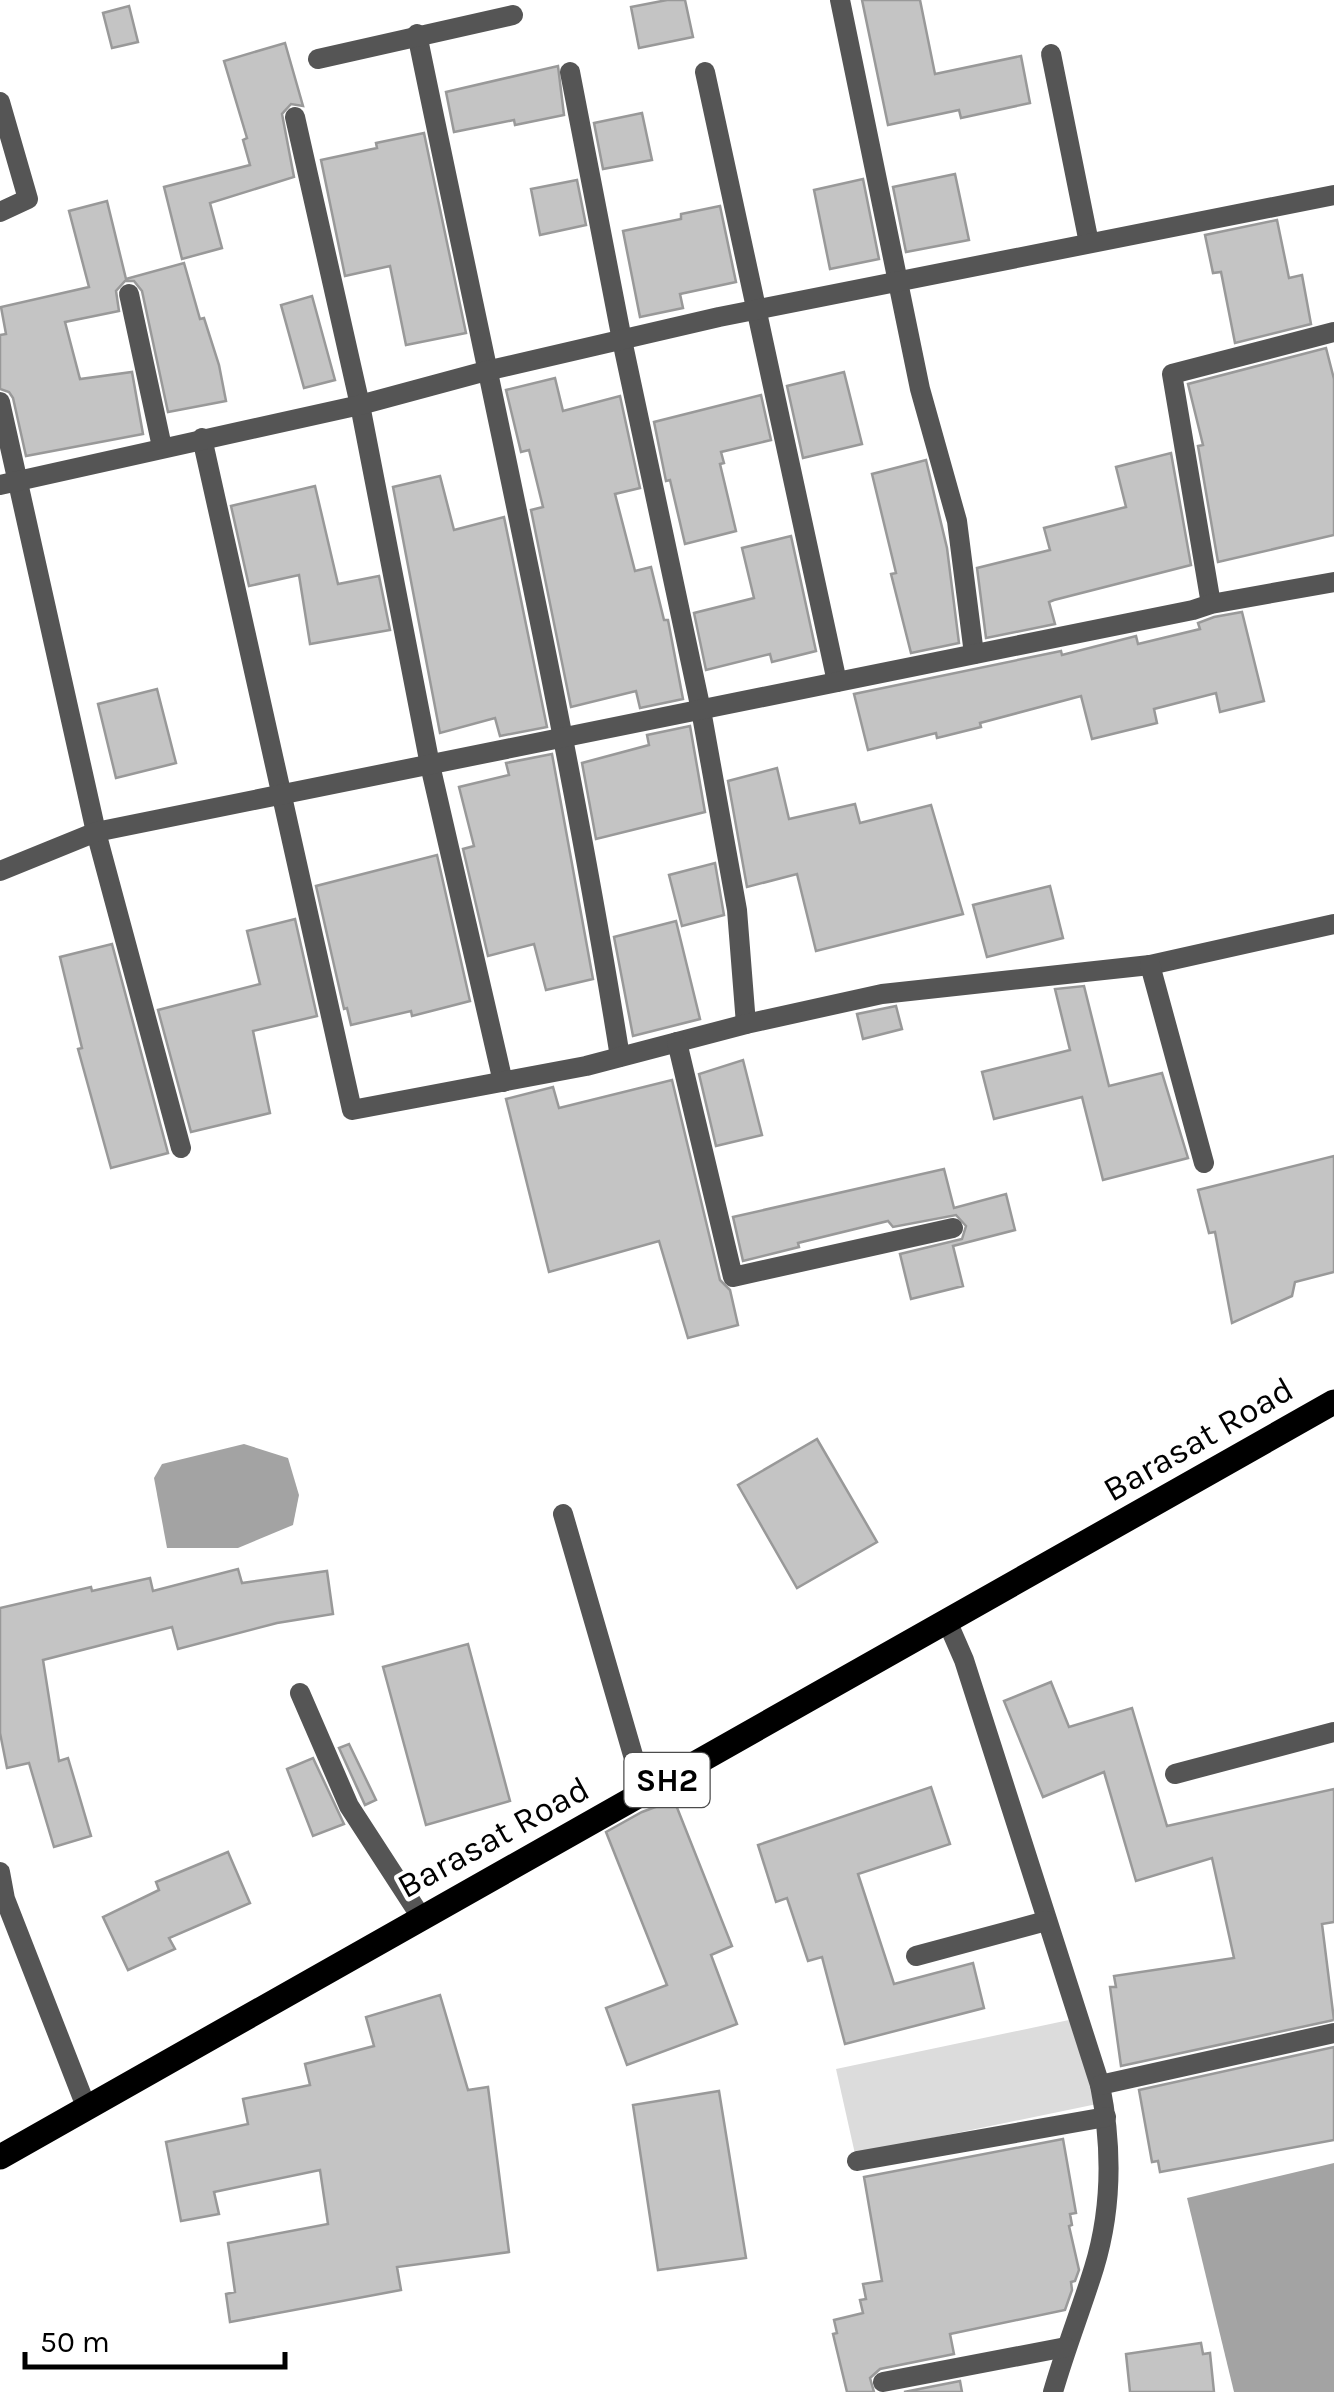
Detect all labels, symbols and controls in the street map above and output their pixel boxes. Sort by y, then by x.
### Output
street label: Barasat Road [1096,1369,1301,1510]
road number: SH2 [624,1753,710,1807]
street label: Barasat Road [390,1768,596,1907]
scale bar [25,2307,285,2369]
text: 50 m [40,2324,110,2360]

